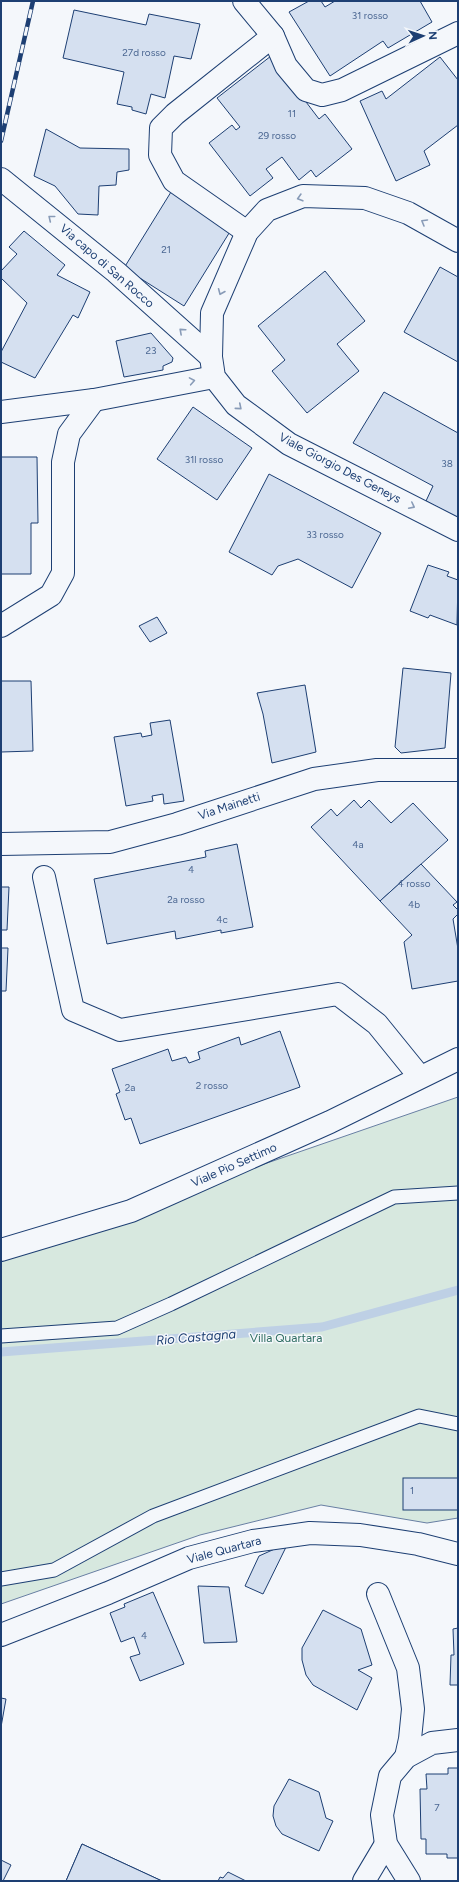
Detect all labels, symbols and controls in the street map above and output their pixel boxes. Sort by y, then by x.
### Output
house number: 31 rosso [352,9,388,22]
north arrow [403,16,443,56]
text: N [426,31,439,40]
house number: 27d rosso [122,46,166,59]
house number: 11 [288,107,296,120]
house number: 29 rosso [258,129,296,142]
one-way arrow [296,193,303,202]
one-way arrow [49,216,56,223]
one-way arrow [421,220,428,227]
street label: Via capo di San Rocco [57,221,157,311]
house number: 21 [161,243,171,256]
one-way arrow [218,288,226,295]
one-way arrow [179,328,186,335]
house number: 23 [145,344,157,357]
one-way arrow [189,377,195,386]
one-way arrow [235,402,242,409]
street label: Viale Giorgio Des Geneys [277,430,404,506]
house number: 31l rosso [185,453,223,466]
house number: 38 [441,457,453,470]
one-way arrow [408,502,415,509]
house number: 33 rosso [306,528,344,541]
street label: Via Mainetti [196,789,262,823]
house number: 4a [352,838,364,851]
house number: 4 [188,863,194,876]
house number: 4 rosso [398,877,431,890]
house number: 2a rosso [167,893,205,906]
house number: 4b [408,898,420,911]
house number: 4c [216,913,228,926]
house number: 2 rosso [196,1079,228,1092]
house number: 2a [125,1081,135,1094]
street label: Viale Pio Settimo [189,1140,279,1190]
water label: Rio Castagna [155,1326,237,1348]
park label: Villa Quartara [250,1331,322,1345]
house number: 1 [410,1484,414,1497]
street label: Viale Quartara [185,1533,263,1567]
house number: 4 [141,1629,147,1642]
house number: 7 [434,1801,440,1814]

